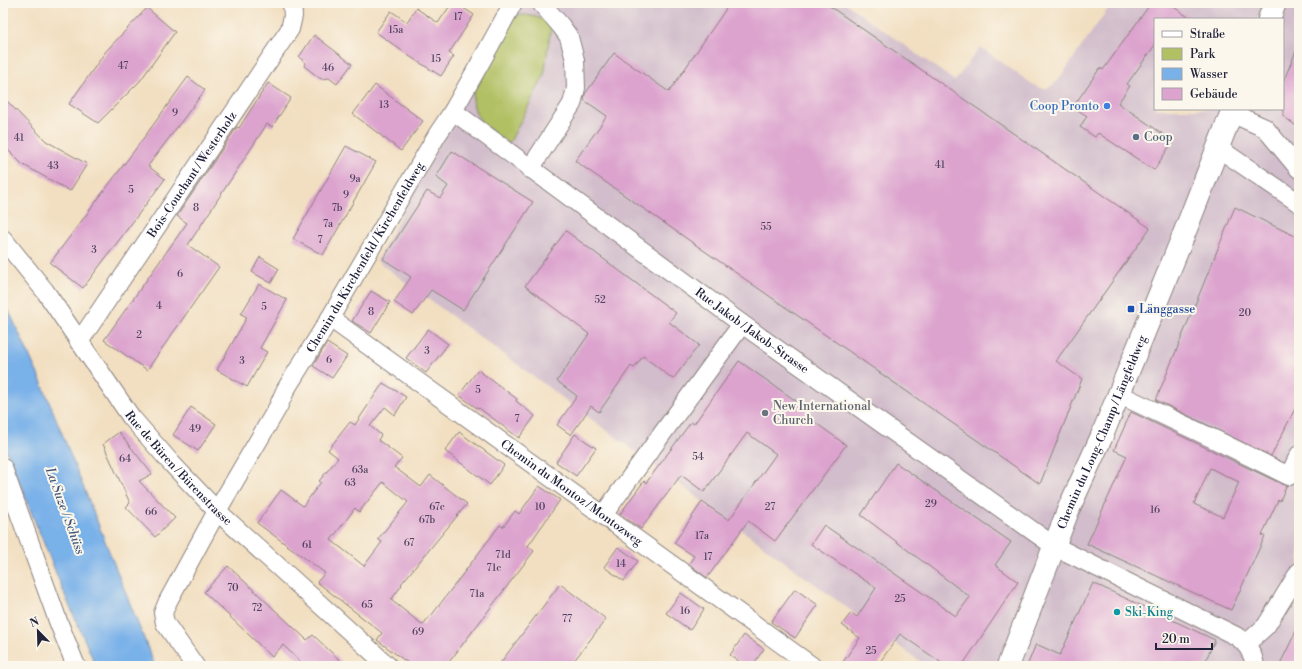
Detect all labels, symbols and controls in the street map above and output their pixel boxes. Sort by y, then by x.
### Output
house number: 17 [454,11,462,23]
legend [1154,18,1284,110]
house number: 15a [389,24,404,36]
text: Straße [1190,27,1225,42]
text: Park [1190,47,1216,62]
house number: 15 [431,53,441,65]
house number: 47 [118,60,128,72]
house number: 46 [322,62,334,74]
text: Wasser [1189,67,1228,82]
text: Gebäude [1190,87,1238,102]
house number: 13 [379,99,389,111]
place label: Coop Pronto [1030,99,1099,114]
marker: Coop Pronto [1102,101,1112,111]
house number: 9 [172,107,178,119]
street label: Bois-Couchant / Westerholz [143,108,240,241]
place label: Coop [1144,130,1173,145]
house number: 41 [14,132,25,144]
marker: Coop [1131,132,1141,142]
street label: Chemin du Kirchenfeld / Kirchenfeldweg [303,159,428,355]
house number: 41 [935,159,946,171]
house number: 43 [47,160,59,172]
house number: 9a [349,173,361,185]
house number: 5 [128,184,134,196]
house number: 9 [343,189,349,201]
house number: 8 [193,202,199,214]
house number: 7b [332,202,343,214]
house number: 7a [323,218,334,230]
house number: 55 [760,221,772,233]
house number: 7 [317,234,323,246]
house number: 3 [91,244,97,256]
house number: 6 [177,268,183,280]
street label: Rue Jakob / Jakob-Strasse [692,285,812,377]
house number: 52 [594,294,606,306]
house number: 4 [156,300,162,312]
house number: 5 [261,301,267,313]
place label: Länggasse [1139,302,1195,317]
marker: Länggasse [1126,304,1136,314]
house number: 8 [368,306,374,318]
house number: 20 [1239,307,1252,319]
house number: 2 [136,329,142,341]
street label: Chemin du Long-Champ / Längfeldweg [1054,332,1150,531]
house number: 3 [424,345,430,357]
house number: 6 [326,354,332,366]
house number: 3 [239,355,245,367]
house number: 5 [475,384,481,396]
place label: New International Church [773,399,871,428]
street label: Rue de Büren / Bürenstrasse [122,408,235,528]
marker: New International Church [760,408,770,418]
house number: 7 [514,413,520,425]
house number: 49 [189,423,201,435]
street label: Chemin du Montoz / Montozweg [498,436,646,549]
house number: 54 [692,451,704,463]
house number: 64 [119,453,131,465]
house number: 63a [352,464,369,476]
water label: La Suze / Schüss [42,465,88,557]
house number: 63 [344,477,356,489]
house number: 29 [925,498,937,510]
house number: 67c [429,501,445,513]
house number: 10 [535,501,546,513]
house number: 27 [765,501,775,513]
house number: 16 [1150,504,1160,516]
house number: 66 [145,506,157,518]
house number: 67b [419,514,435,526]
house number: 17a [695,530,710,542]
house number: 67 [404,537,414,549]
house number: 61 [302,539,313,551]
house number: 71d [495,549,511,561]
house number: 17 [704,551,712,563]
house number: 14 [616,558,626,570]
house number: 71c [487,562,501,574]
house number: 70 [227,582,239,594]
house number: 71a [470,588,485,600]
house number: 25 [894,593,906,605]
house number: 65 [361,599,373,611]
house number: 72 [252,602,263,614]
house number: 16 [680,605,690,617]
place label: Ski-King [1125,605,1174,620]
marker: Ski-King [1112,607,1122,617]
north arrow [18,611,58,651]
house number: 77 [562,613,572,625]
text: N [28,614,41,631]
scale bar [1156,625,1212,651]
house number: 69 [412,626,424,638]
text: 20 m [1162,632,1190,647]
house number: 25 [865,645,877,657]

